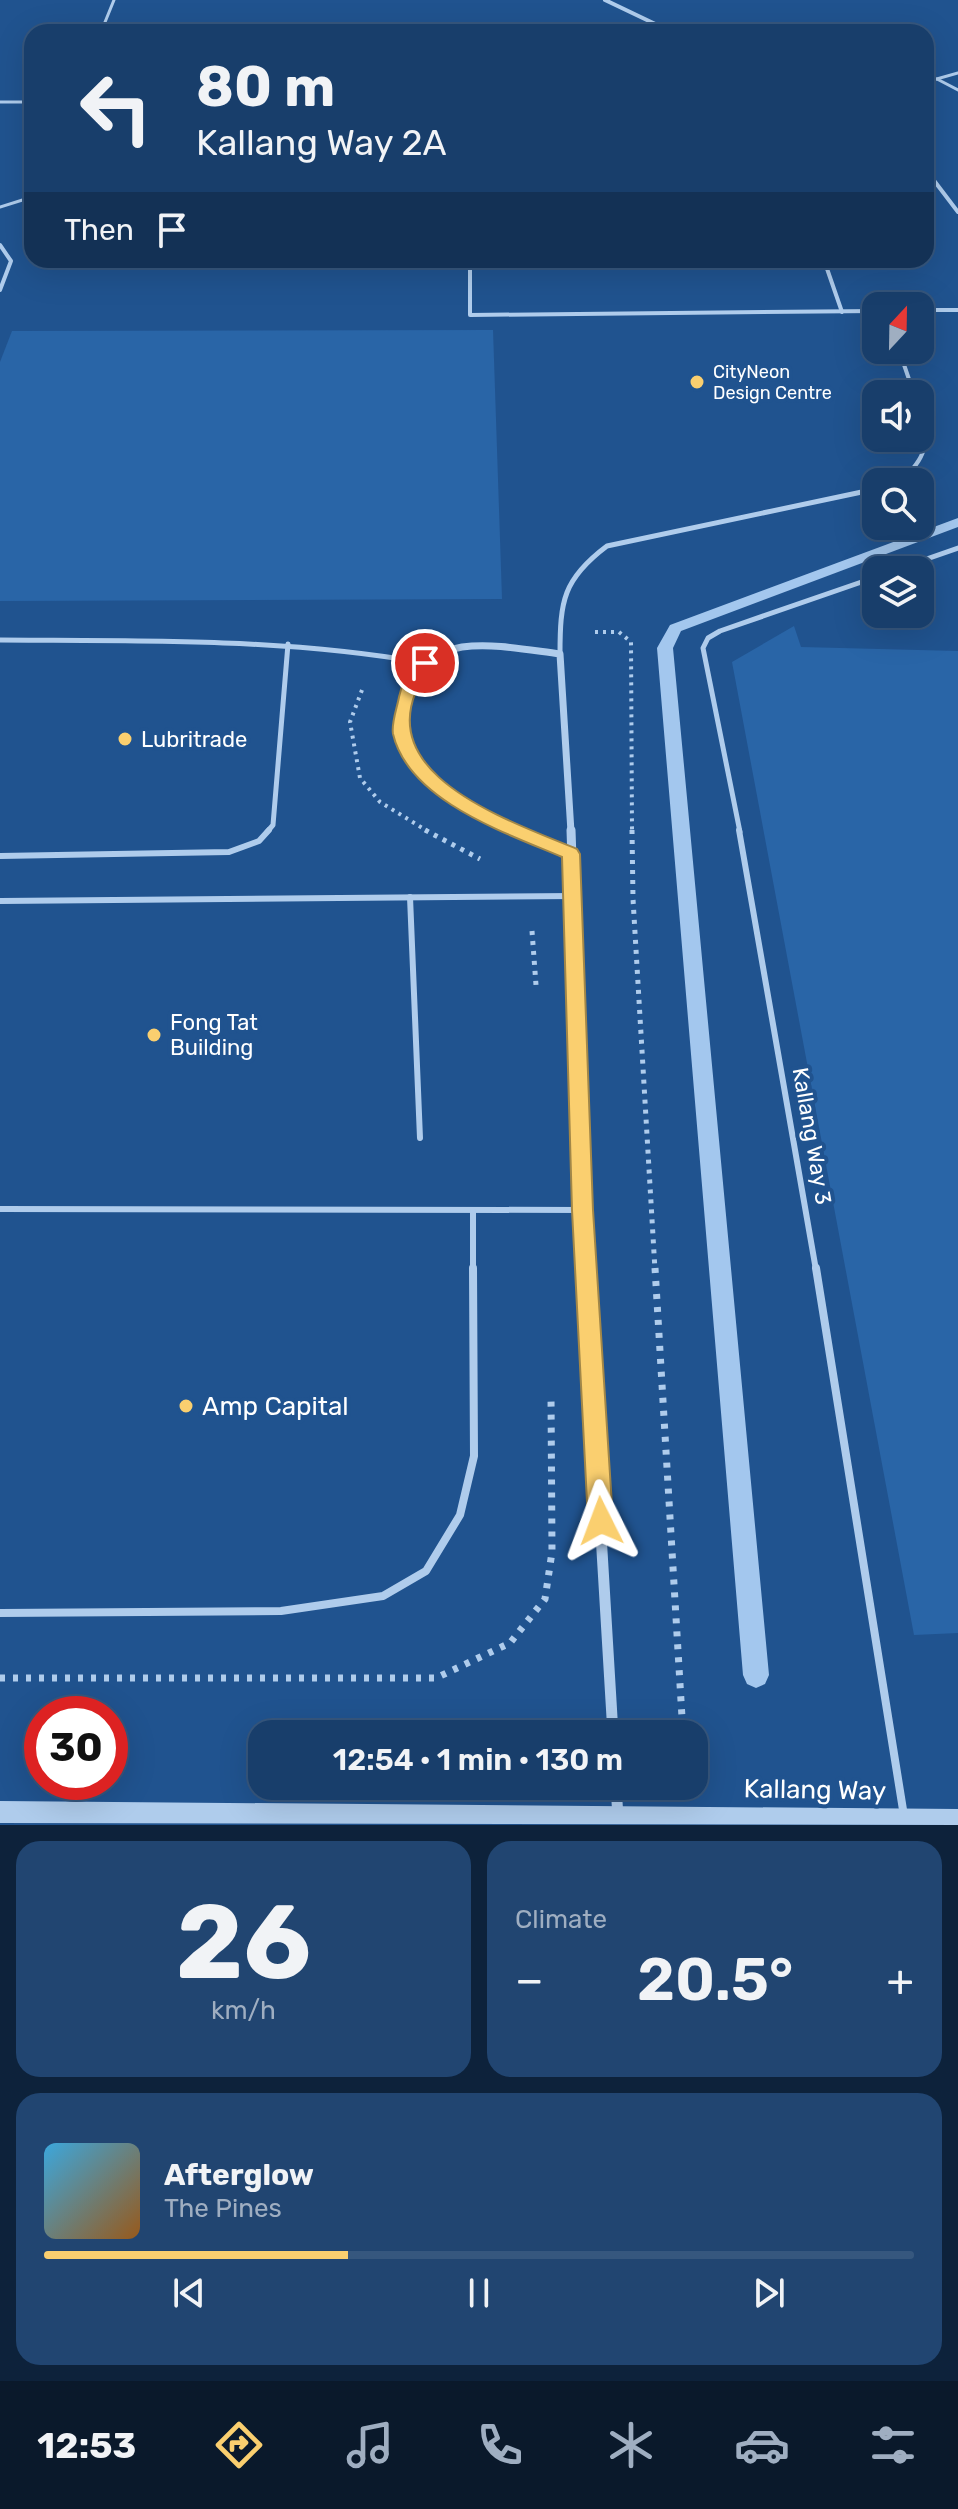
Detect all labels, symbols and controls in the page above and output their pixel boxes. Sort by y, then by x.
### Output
text: 80 m [196,54,335,120]
icon: left [64,56,168,160]
text: Kallang Way 2A [196,121,447,164]
icon: arrive [150,208,194,252]
text: Then [64,212,134,248]
north arrow [862,292,934,364]
map controls [862,292,934,628]
place label: CityNeon Design Centre [713,361,832,404]
marker: CityNeon Design Centre [688,373,706,391]
button: sound [862,380,934,452]
button: search [862,468,934,540]
button: layers [862,556,934,628]
pin [391,629,459,697]
icon: arrive [403,641,447,685]
place label: Lubritrade [141,726,247,753]
marker: Lubritrade [116,730,134,748]
place label: Fong Tat Building [170,1009,258,1061]
marker: Fong Tat Building [145,1026,163,1044]
street label: Kallang Way 3 [787,1065,837,1207]
place label: Amp Capital [202,1391,349,1422]
marker: Amp Capital [177,1397,195,1415]
position arrow [559,1479,643,1563]
speed limit sign: 30 [24,1696,128,1800]
text: 12:54 · 1 min · 130 m [333,1742,623,1778]
street label: Kallang Way [743,1773,887,1807]
text: 26 [176,1881,311,2004]
text: Climate [515,1904,607,1935]
text: 20.5° [637,1944,793,2015]
text: − [515,1954,544,2006]
text: + [887,1954,914,2006]
text: km/h [211,1995,276,2026]
text: Afterglow [164,2157,314,2193]
text: The Pines [164,2193,282,2224]
icon: previous [167,2271,211,2315]
icon: pause [457,2271,501,2315]
icon: next [747,2271,791,2315]
icon: directions [211,2417,267,2473]
icon: music [342,2417,398,2473]
icon: phone [472,2417,528,2473]
icon: climate [603,2417,659,2473]
icon: car [734,2417,790,2473]
icon: filters [865,2417,921,2473]
text: 12:53 [37,2424,136,2467]

